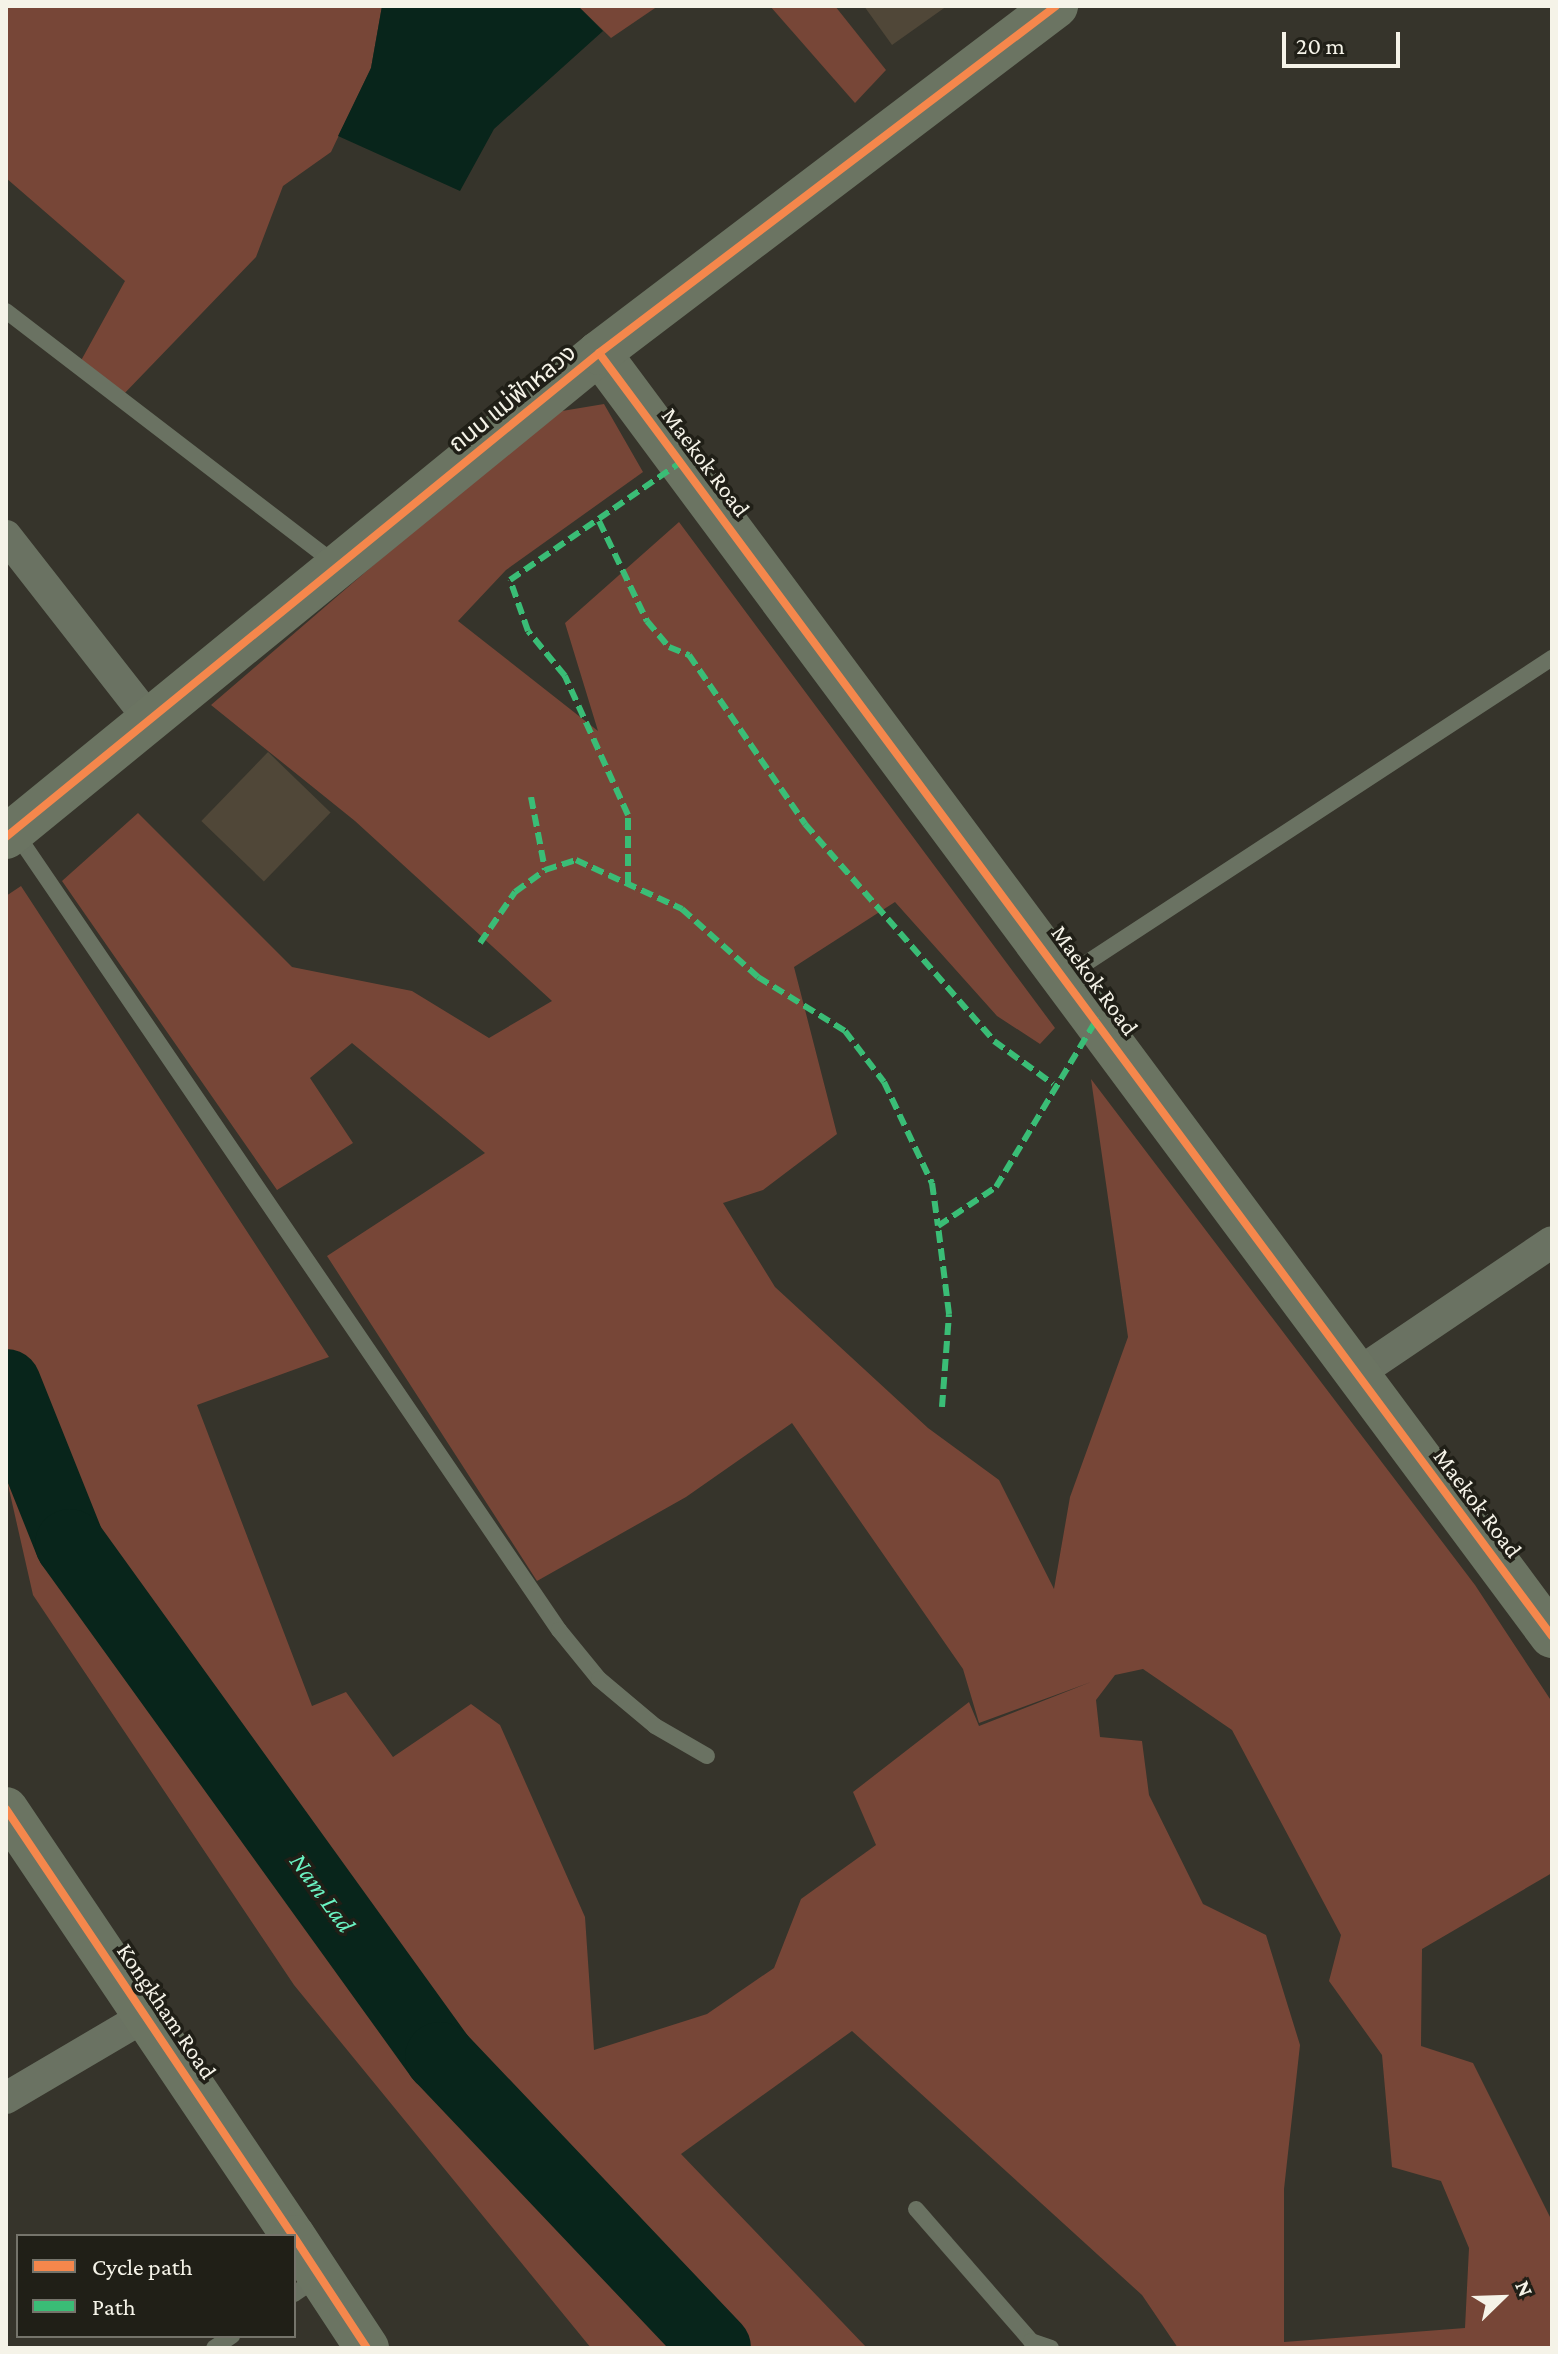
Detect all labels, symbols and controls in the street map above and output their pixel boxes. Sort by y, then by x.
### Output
scale bar [1286,16,1404,66]
text: 20 m [1296,32,1345,59]
street label: ถนน แม่ฟ้าหลวง [443,338,581,458]
street label: Maekok Road [656,402,756,522]
street label: Maekok Road [1045,919,1145,1041]
street label: Maekok Road [1428,1443,1528,1563]
water label: Nam Lad [283,1847,361,1939]
street label: Kongkham Road [111,1938,223,2084]
legend [16,2234,296,2338]
text: Cycle path [92,2253,193,2280]
north arrow [1462,2258,1542,2338]
text: N [1510,2277,1539,2300]
text: Path [92,2293,136,2320]

